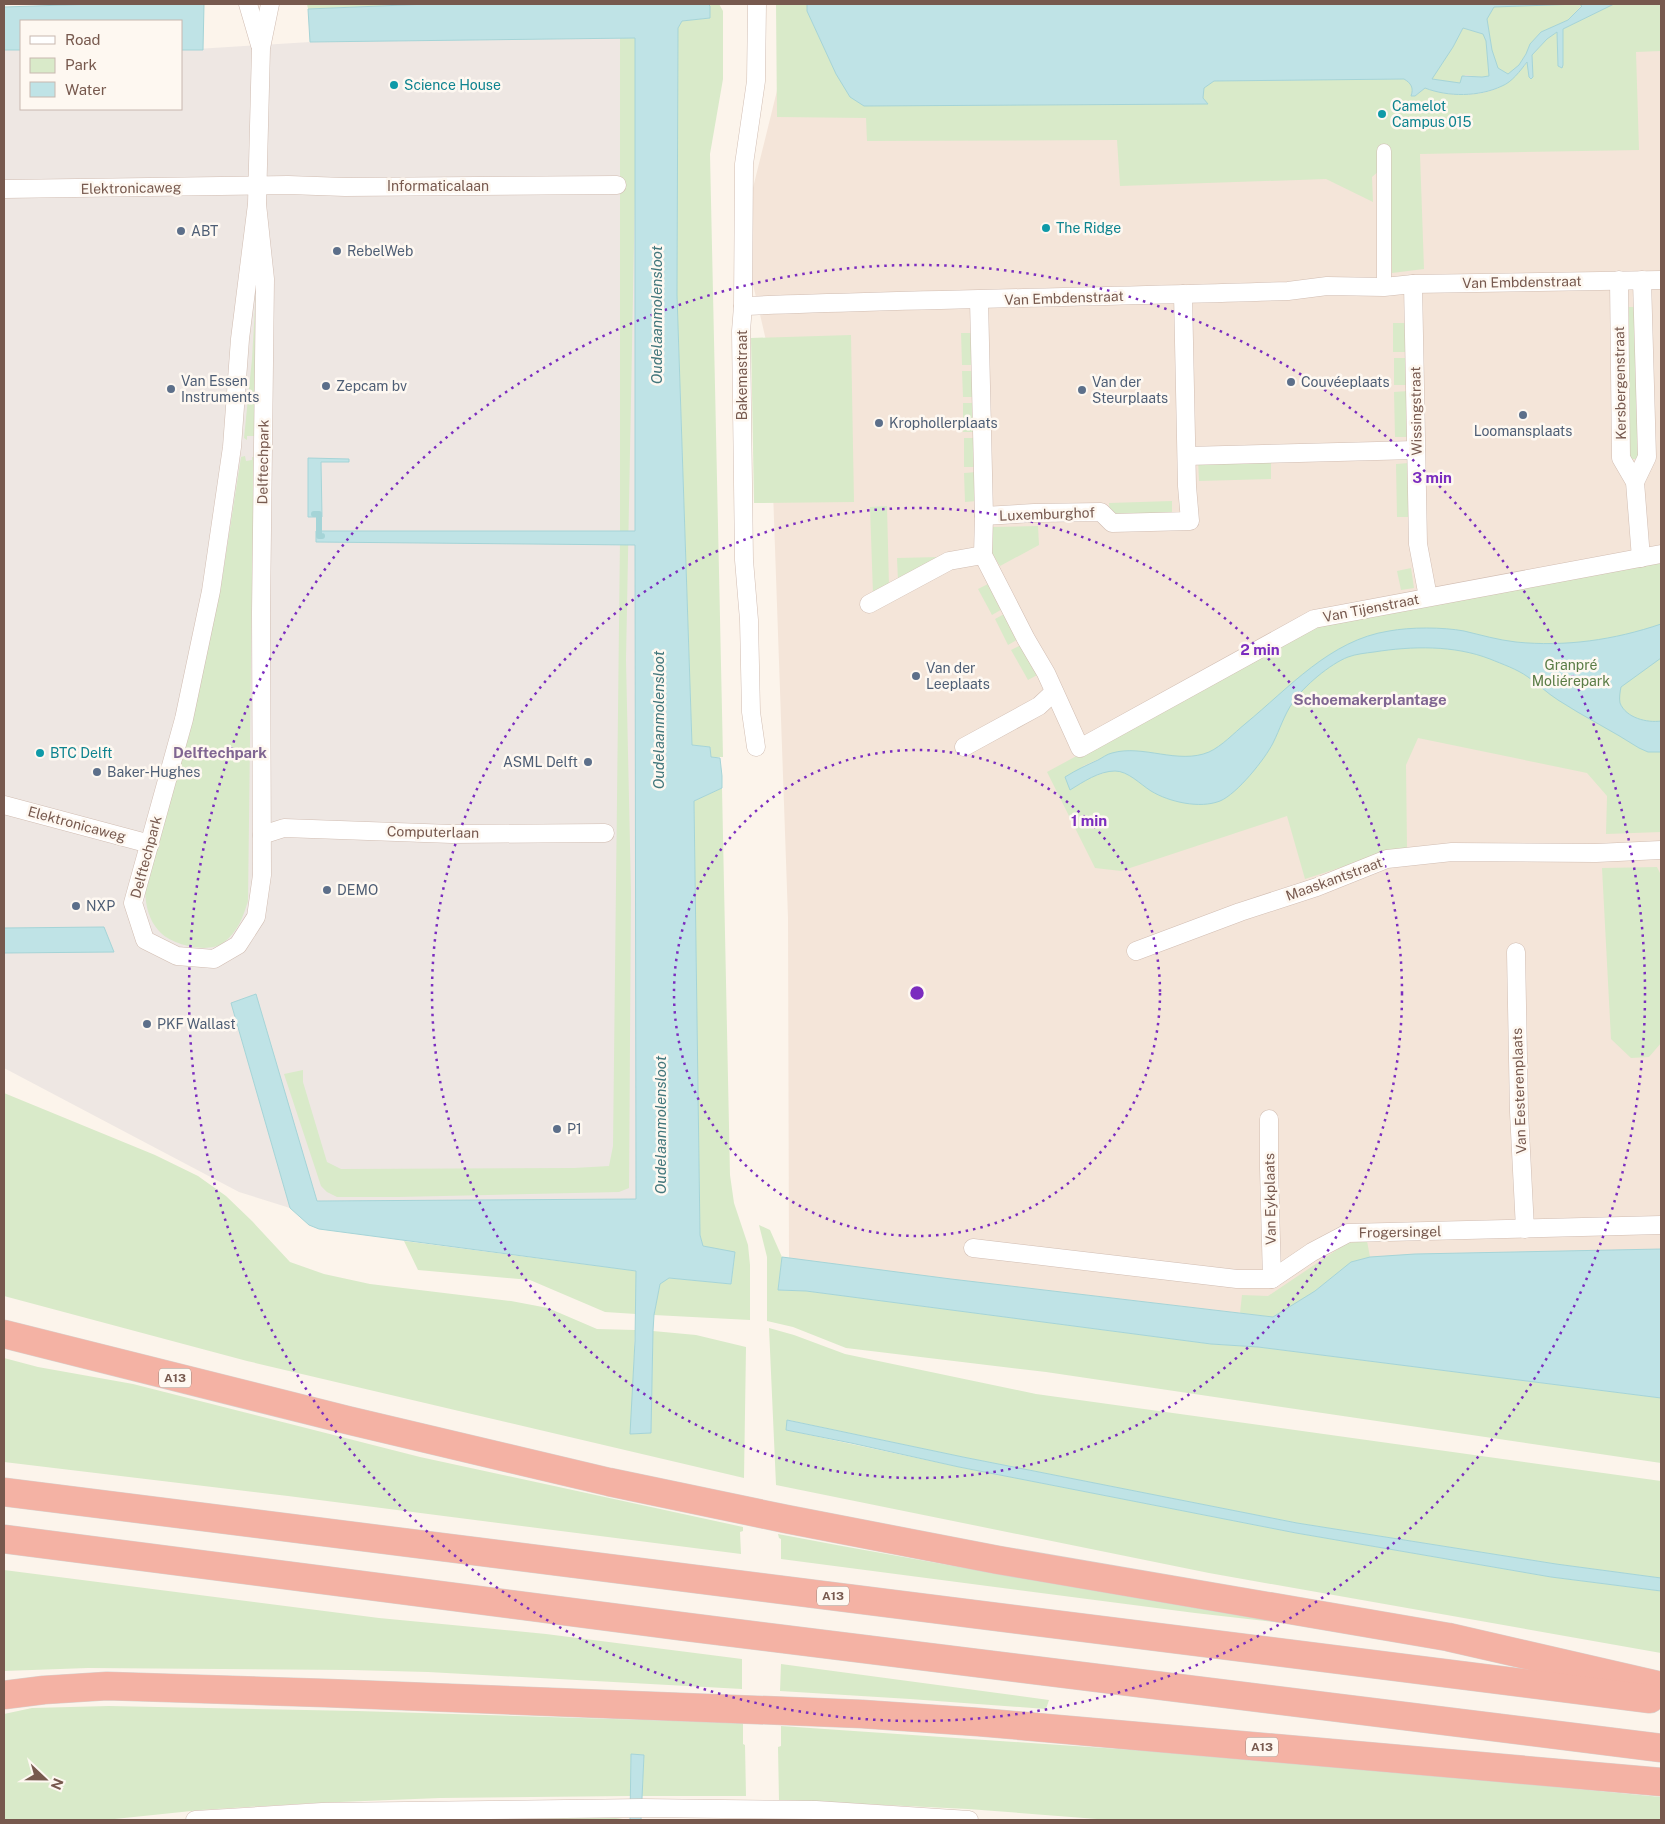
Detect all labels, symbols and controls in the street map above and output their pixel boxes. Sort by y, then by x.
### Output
legend [20,20,182,110]
text: Road [65,31,101,48]
text: Park [65,56,97,73]
place label: Science House [404,77,501,93]
marker: Science House [388,79,400,91]
text: Water [65,81,107,98]
place label: Camelot Campus 015 [1392,98,1472,130]
marker: Camelot Campus 015 [1376,108,1388,120]
street label: Informaticalaan [387,178,489,194]
street label: Elektronicaweg [81,179,182,197]
place label: The Ridge [1056,220,1121,236]
marker: The Ridge [1040,222,1052,234]
place label: ABT [191,223,218,239]
marker: ABT [175,225,187,237]
place label: RebelWeb [347,243,413,259]
marker: RebelWeb [331,245,343,257]
water label: Oudelaanmolensloot [648,245,665,384]
street label: Van Embdenstraat [1462,273,1582,291]
street label: Van Embdenstraat [1004,288,1124,308]
street label: Kersbergenstraat [1611,326,1629,440]
street label: Bakemastraat [734,330,750,420]
street label: Wissingstraat [1407,366,1425,456]
place label: Van Essen Instruments [181,373,259,405]
place label: Van der Steurplaats [1092,374,1168,406]
place label: Couvéeplaats [1301,374,1390,390]
marker: Couvéeplaats [1285,376,1297,388]
place label: Zepcam bv [336,378,407,394]
marker: Zepcam bv [320,380,332,392]
marker: Van Essen Instruments [165,383,177,395]
marker: Van der Steurplaats [1076,384,1088,396]
marker: Loomansplaats [1517,409,1529,421]
place label: Krophollerplaats [889,415,998,431]
marker: Krophollerplaats [873,417,885,429]
street label: Delftechpark [254,419,272,505]
place label: Loomansplaats [1474,423,1572,439]
text: 3 min [1412,469,1452,486]
street label: Luxemburghof [999,504,1096,524]
street label: Van Tijenstraat [1322,591,1420,625]
text: 2 min [1240,641,1280,658]
water label: Oudelaanmolensloot [650,650,667,789]
park label: Granpré Moliérepark [1532,657,1610,689]
place label: Van der Leeplaats [926,660,990,692]
marker: Van der Leeplaats [910,670,922,682]
district label: Schoemakerplantage [1293,691,1447,708]
district label: Delftechpark [173,744,267,761]
place label: BTC Delft [50,745,112,761]
marker: BTC Delft [34,747,46,759]
place label: ASML Delft [503,754,578,770]
marker: ASML Delft [582,756,594,768]
place label: Baker-Hughes [107,764,200,780]
marker: Baker-Hughes [91,766,103,778]
street label: Elektronicaweg [26,803,128,845]
text: 1 min [1071,812,1107,829]
street label: Delftechpark [127,814,165,900]
street label: Computerlaan [387,823,479,841]
street label: Maaskantstraat [1284,854,1384,904]
place label: DEMO [337,882,378,898]
marker: DEMO [321,884,333,896]
place label: NXP [86,898,115,914]
marker: NXP [70,900,82,912]
centre of rings [908,984,926,1002]
place label: PKF Wallast [157,1016,236,1032]
marker: PKF Wallast [141,1018,153,1030]
street label: Van Eesterenplaats [1509,1028,1529,1154]
water label: Oudelaanmolensloot [652,1055,669,1194]
place label: P1 [567,1121,582,1137]
marker: P1 [551,1123,563,1135]
street label: Van Eykplaats [1261,1153,1279,1245]
street label: Frogersingel [1358,1223,1442,1241]
road number: A13 [159,1369,191,1388]
road number: A13 [817,1586,849,1605]
road number: A13 [1246,1738,1278,1756]
north arrow [20,1754,70,1804]
text: N [48,1776,67,1792]

